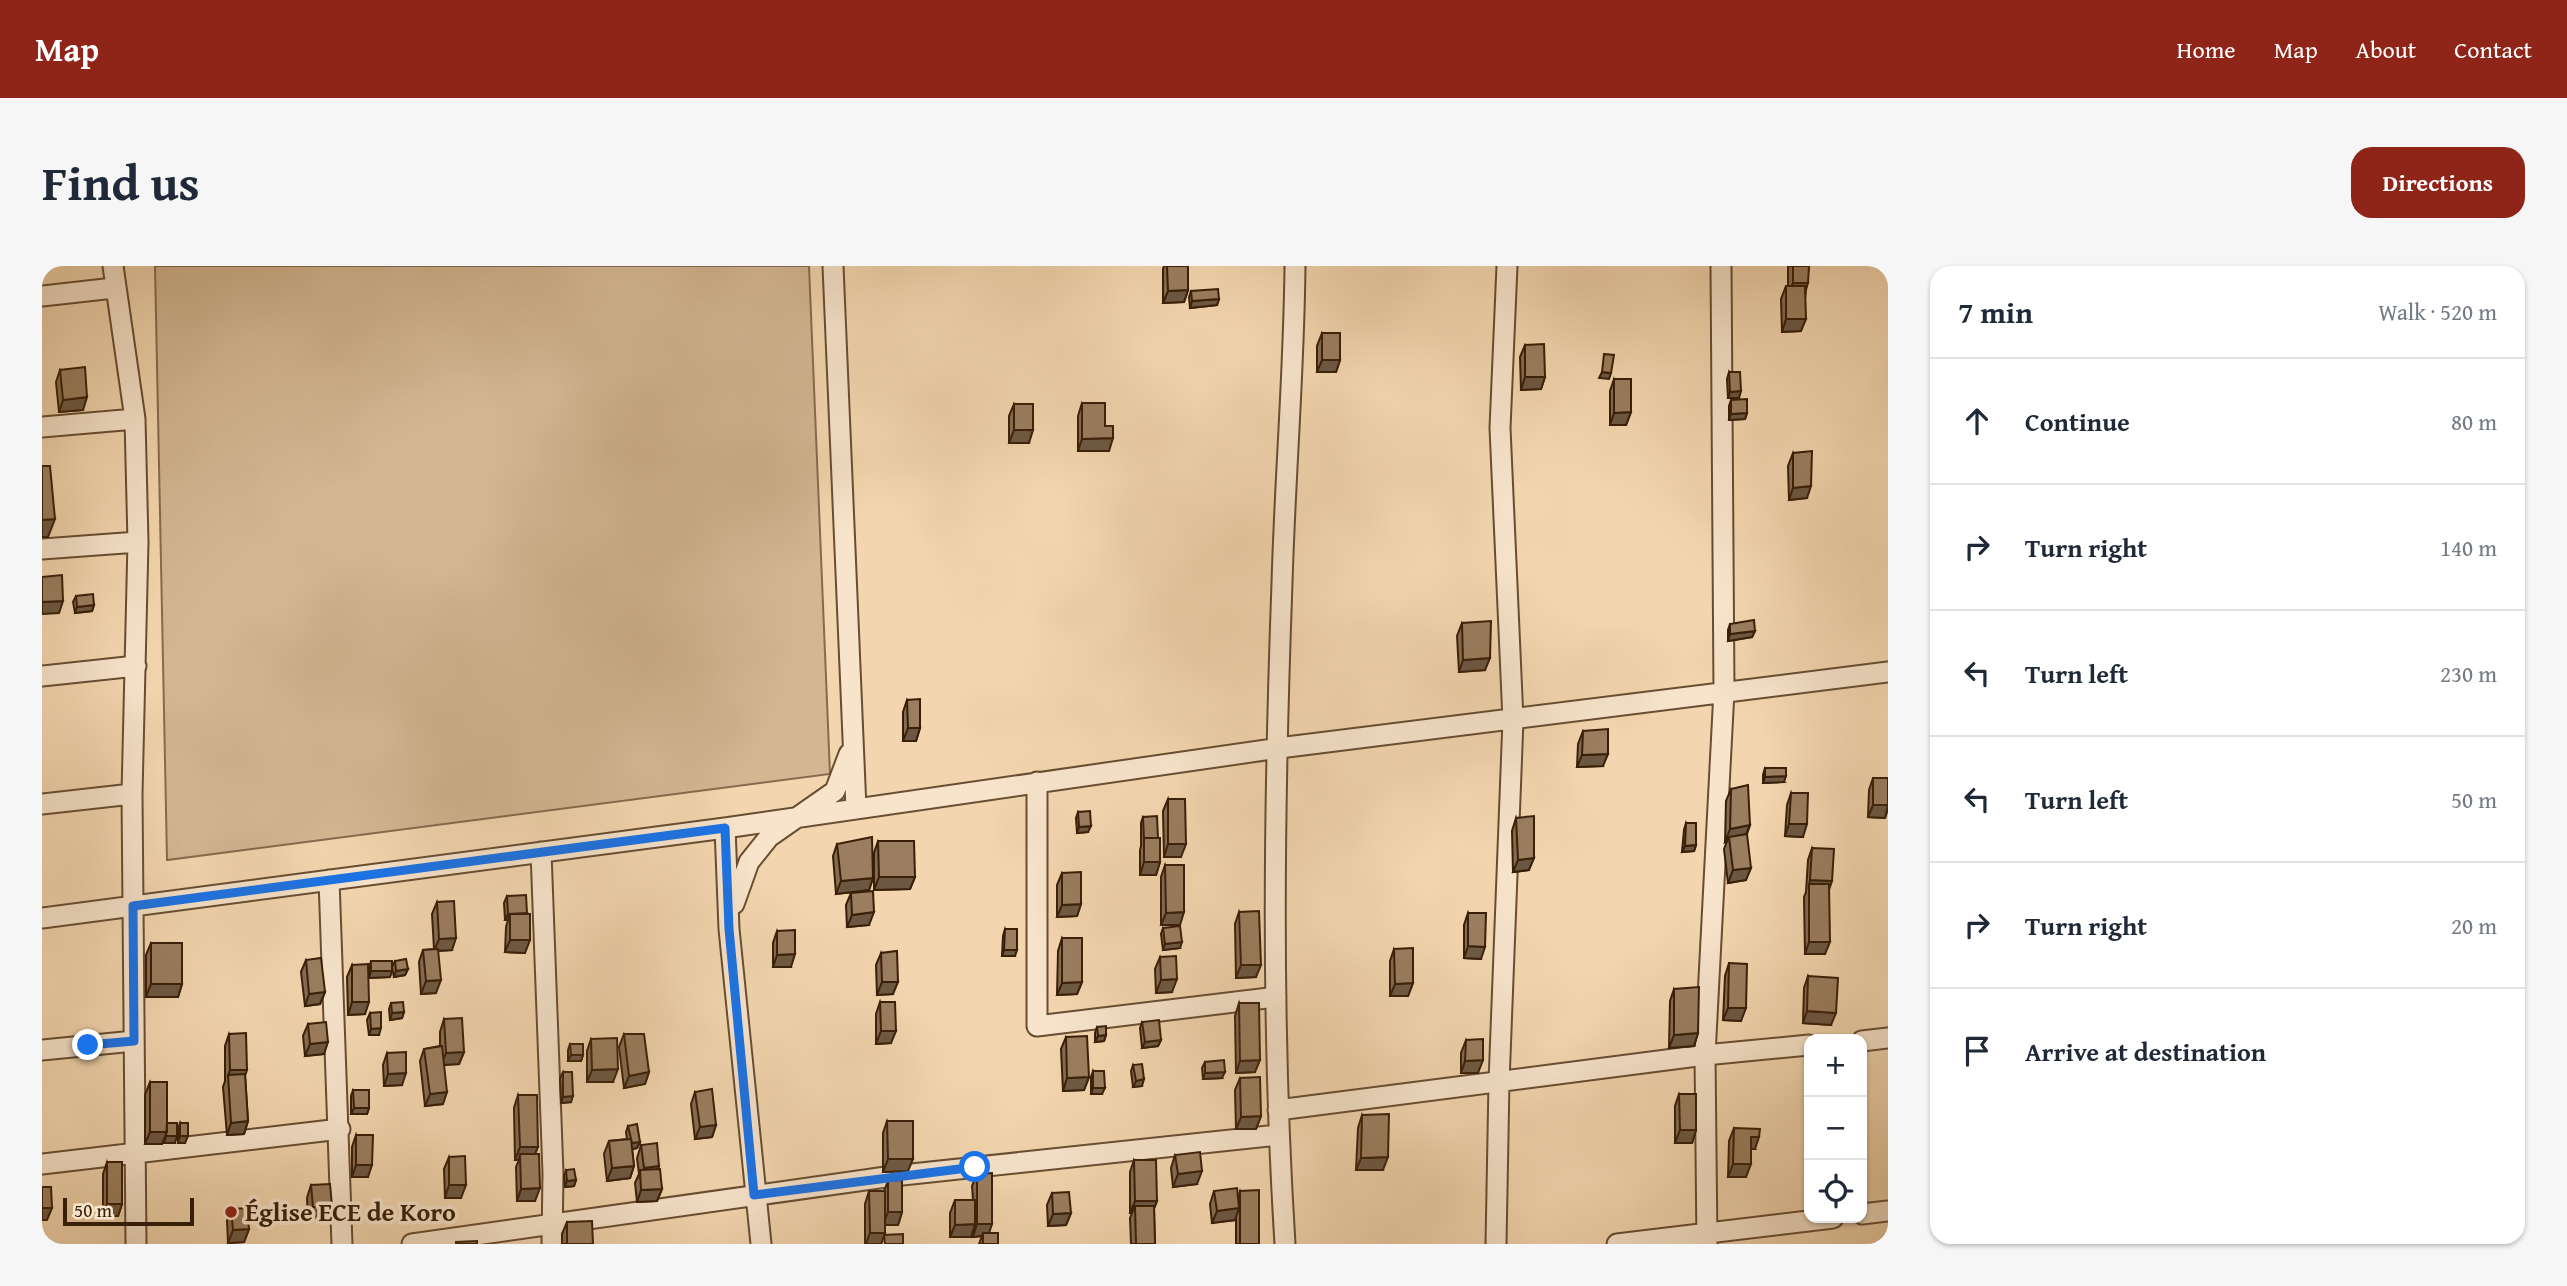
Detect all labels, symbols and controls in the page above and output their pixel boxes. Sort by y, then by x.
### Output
text: Map [35,25,99,73]
text: Home [2177,32,2236,67]
text: Map [2274,32,2318,67]
text: About [2356,32,2416,67]
text: Contact [2454,32,2532,67]
text: Find us [42,146,200,218]
button: Directions [2351,147,2525,218]
text: 7 min [1958,290,2033,334]
text: Walk · 520 m [2378,295,2497,328]
icon: ahead [1958,402,1996,440]
text: Continue [2025,402,2130,441]
text: 80 m [2451,405,2497,438]
icon: right [1958,528,1996,566]
text: Turn right [2025,528,2147,567]
text: 140 m [2440,531,2497,564]
icon: left [1958,654,1996,692]
text: Turn left [2025,654,2128,693]
text: 230 m [2440,657,2497,690]
icon: left [1958,780,1996,818]
text: Turn left [2025,780,2128,819]
text: 50 m [2451,783,2497,816]
icon: right [1958,906,1996,944]
text: Turn right [2025,906,2147,945]
text: 20 m [2451,909,2497,942]
route end [72,1029,103,1060]
icon: arrive [1958,1032,1996,1070]
text: Arrive at destination [2025,1032,2266,1071]
map controls [1804,1034,1867,1223]
button: + [1804,1034,1867,1097]
button: − [1804,1097,1867,1160]
route start [959,1151,990,1182]
button: locate [1804,1160,1867,1223]
place label: Église ECE de Koro [245,1192,456,1231]
scale bar [63,1195,194,1227]
text: 50 m [74,1196,112,1224]
marker: Église ECE de Koro [223,1204,239,1220]

